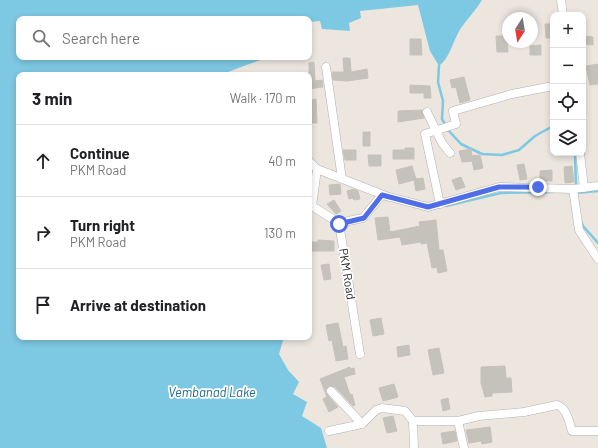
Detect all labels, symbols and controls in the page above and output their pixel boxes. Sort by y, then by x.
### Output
north arrow [502,12,538,48]
map controls [550,12,586,156]
button: + [550,12,586,48]
search box [16,16,312,60]
icon: search [30,27,52,49]
text: Search here [62,29,140,47]
button: − [550,48,586,84]
button: locate [550,84,586,120]
text: 3 min [32,88,72,108]
text: Walk · 170 m [230,90,296,106]
button: layers [550,120,586,156]
text: Continue [70,144,130,162]
icon: ahead [32,150,54,172]
text: 40 m [268,153,296,169]
text: PKM Road [70,162,126,178]
route end [529,178,547,196]
route start [330,215,348,233]
text: Turn right [70,216,135,234]
icon: right [32,222,54,244]
text: 130 m [264,225,296,241]
text: PKM Road [70,234,126,250]
street label: PKM Road [337,247,359,301]
icon: arrive [32,294,54,316]
text: Arrive at destination [70,296,206,314]
water label: Vembanad Lake [168,384,256,400]

